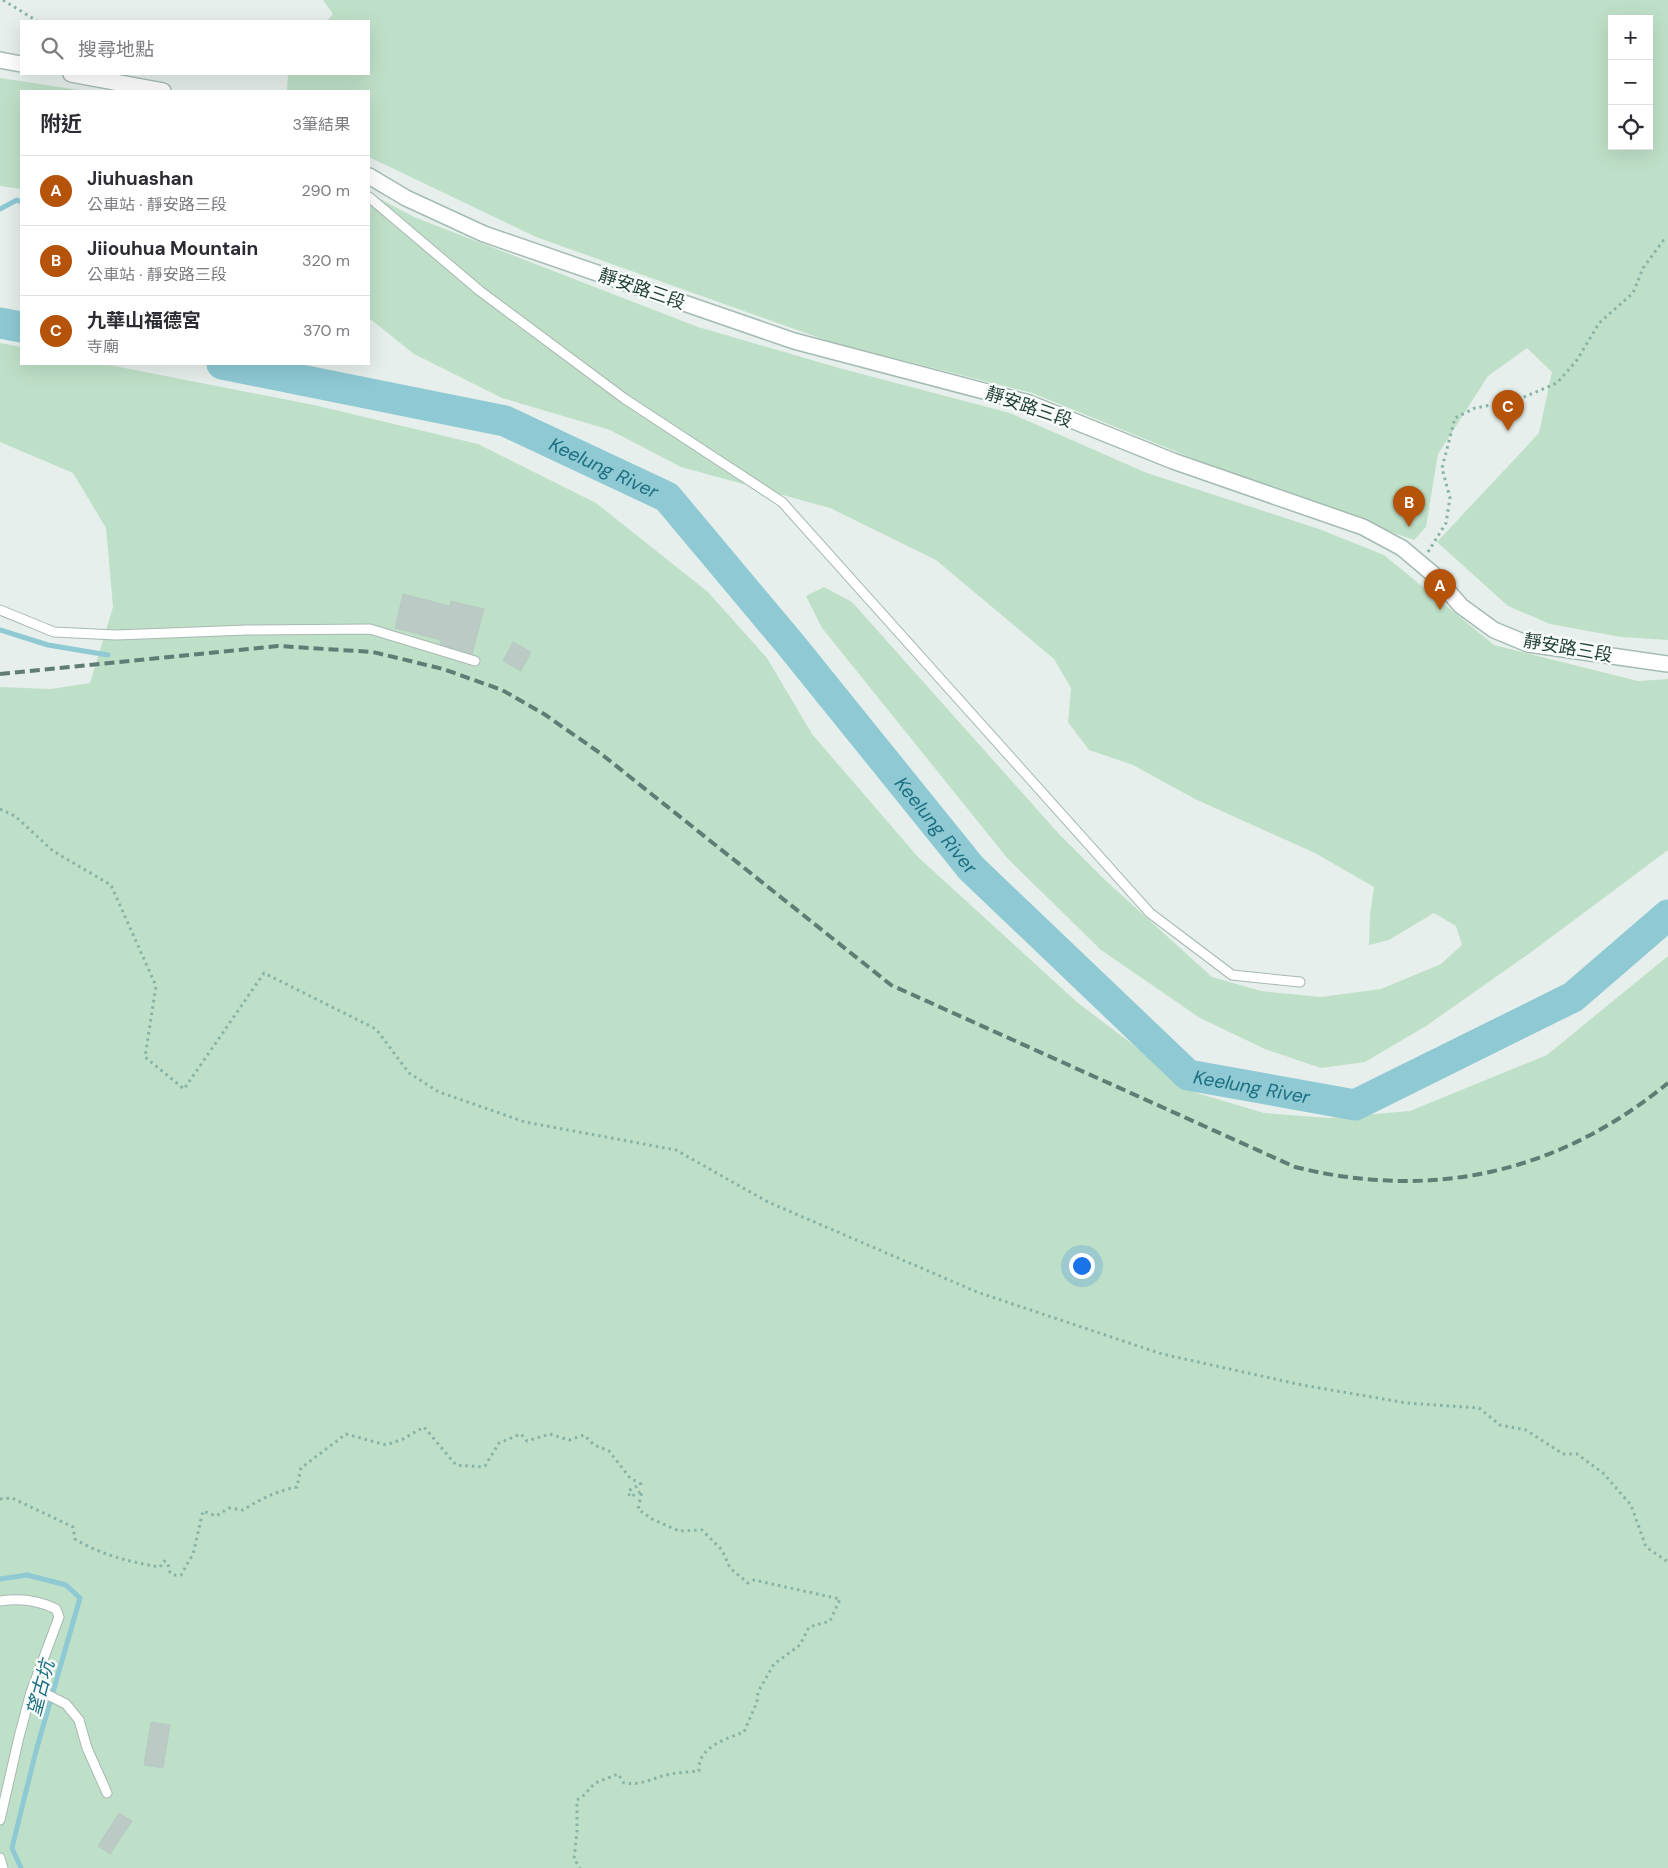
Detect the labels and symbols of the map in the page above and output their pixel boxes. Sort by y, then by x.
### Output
street label: 靜安路三段 [596,263,688,315]
street label: 靜安路三段 [983,381,1075,433]
pin: C [1492,390,1524,431]
water label: Keelung River [545,432,663,505]
pin: B [1393,486,1425,527]
pin: A [1424,569,1456,610]
street label: 靜安路三段 [1522,628,1614,668]
water label: Keelung River [889,772,983,881]
water label: Keelung River [1192,1064,1313,1110]
your location [1069,1253,1095,1279]
water label: 望古坑 [21,1654,61,1719]

